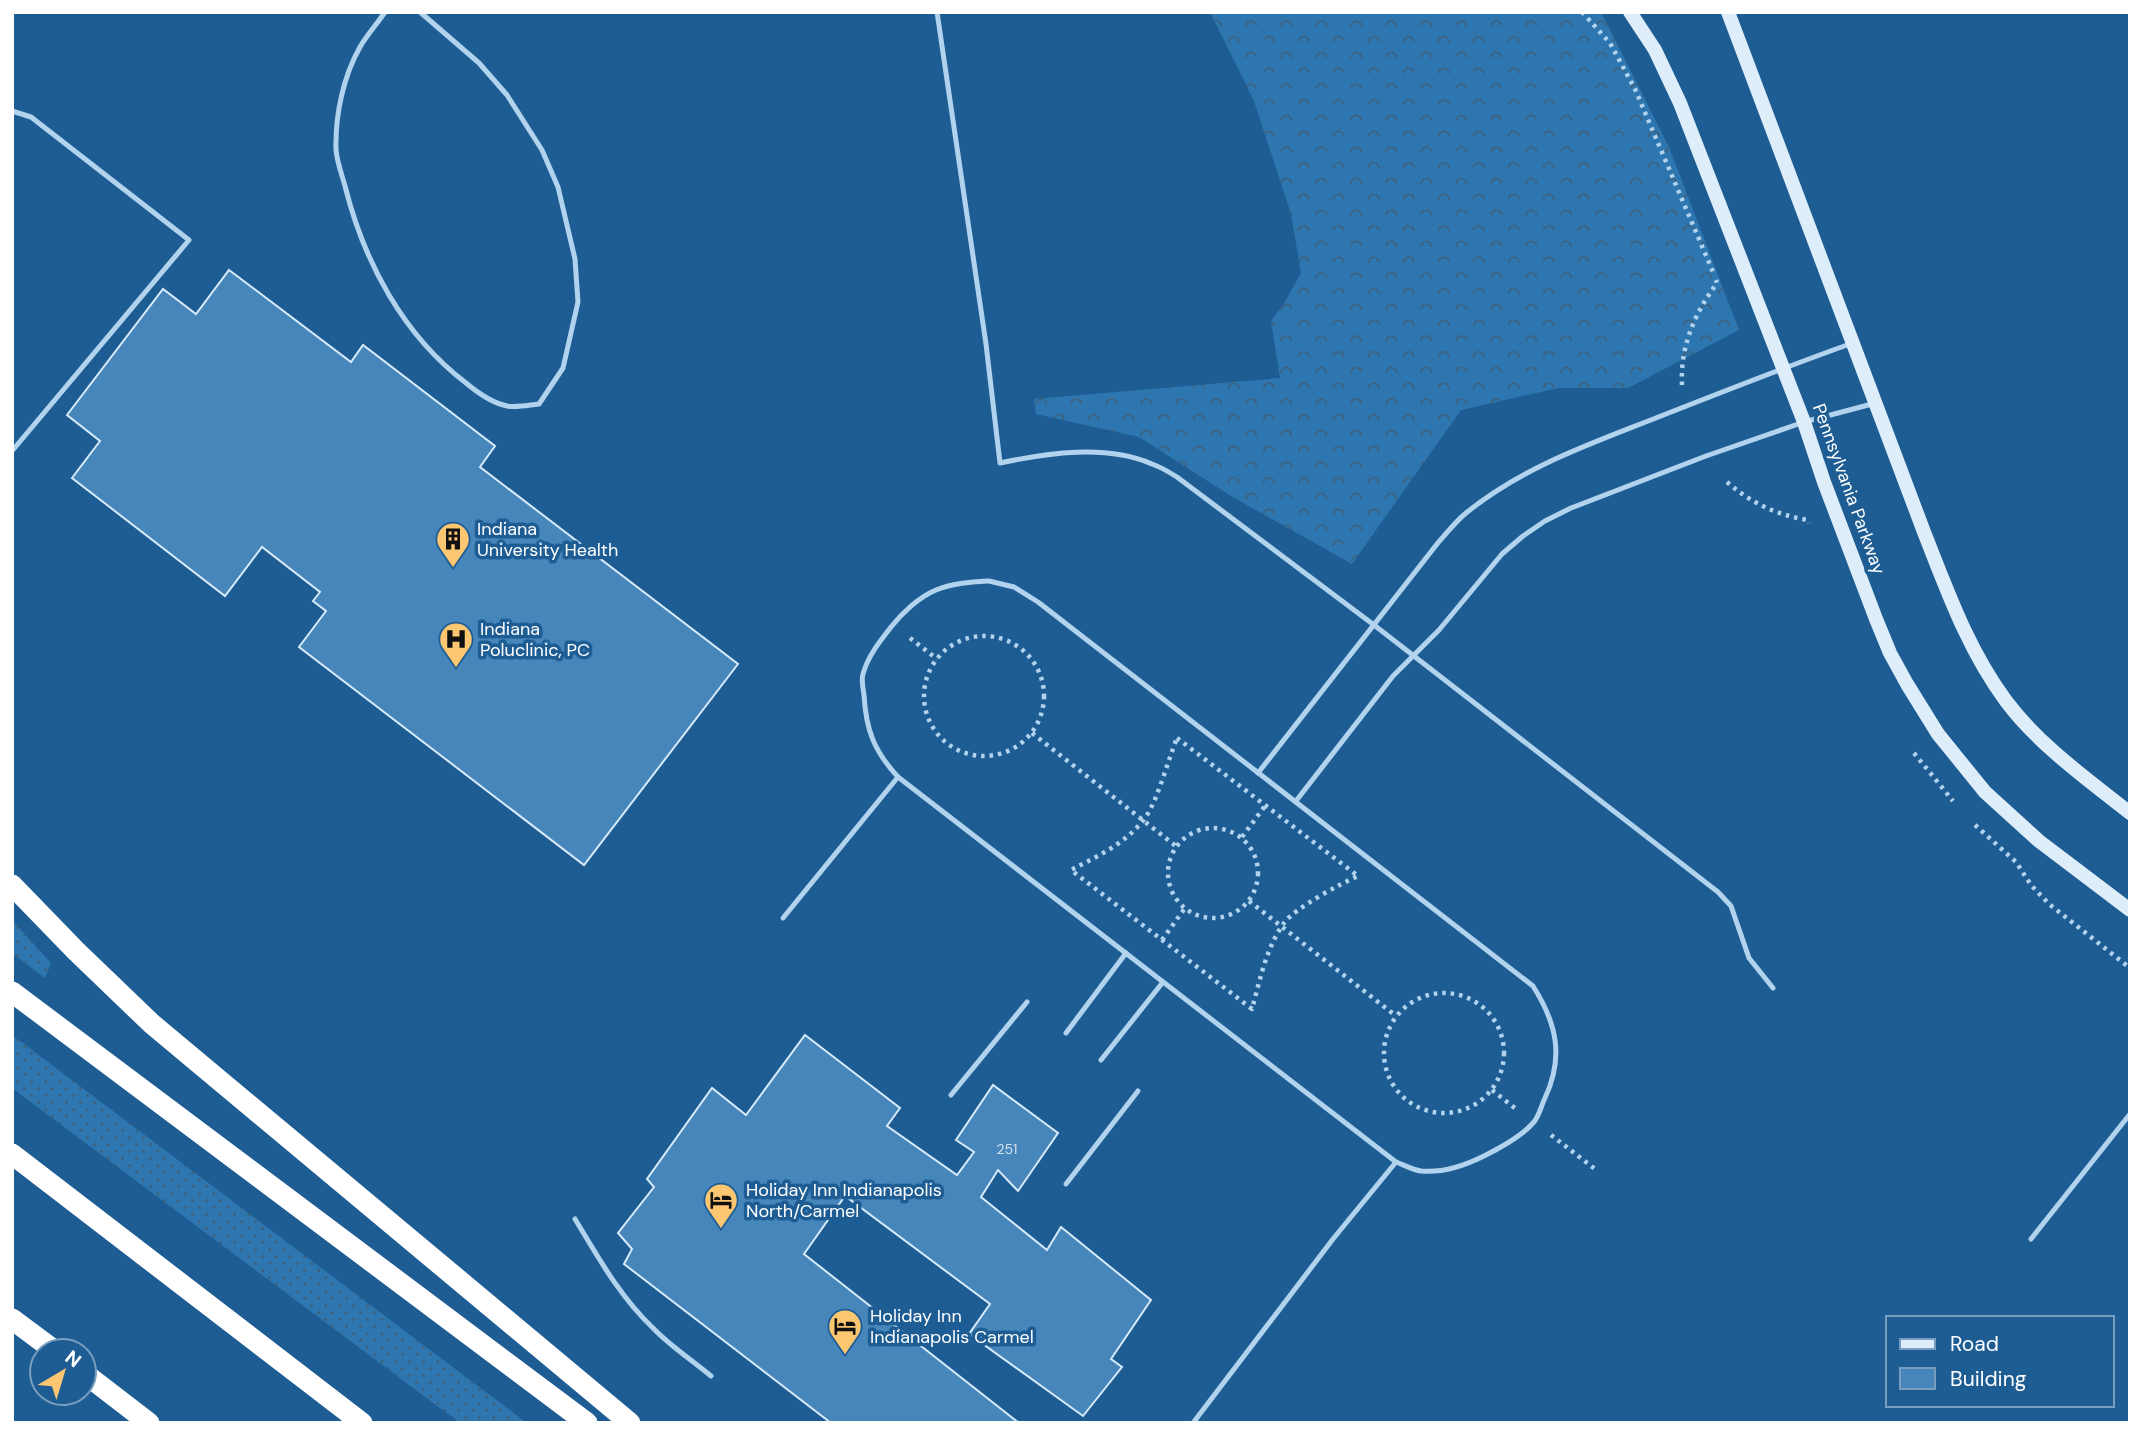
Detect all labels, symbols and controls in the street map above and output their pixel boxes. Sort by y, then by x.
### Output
street label: Pennsylvania Parkway [1807,400,1891,578]
place label: Indiana University Health [477,517,618,562]
building icon: Indiana University Health [434,520,472,569]
place label: Indiana Poluclinic, PC [480,617,590,662]
hospital icon: Indiana Poluclinic, PC [437,620,475,669]
house number: 251 [997,1140,1017,1158]
place label: Holiday Inn Indianapolis North/Carmel [746,1178,942,1223]
hotel icon: Holiday Inn Indianapolis North/Carmel [702,1181,740,1230]
place label: Holiday Inn Indianapolis Carmel [870,1304,1034,1349]
hotel icon: Holiday Inn Indianapolis Carmel [826,1307,864,1356]
legend [1886,1316,2114,1407]
text: Road [1950,1330,1999,1358]
north arrow [28,1337,98,1407]
text: N [60,1345,86,1373]
text: Building [1950,1365,2027,1393]

